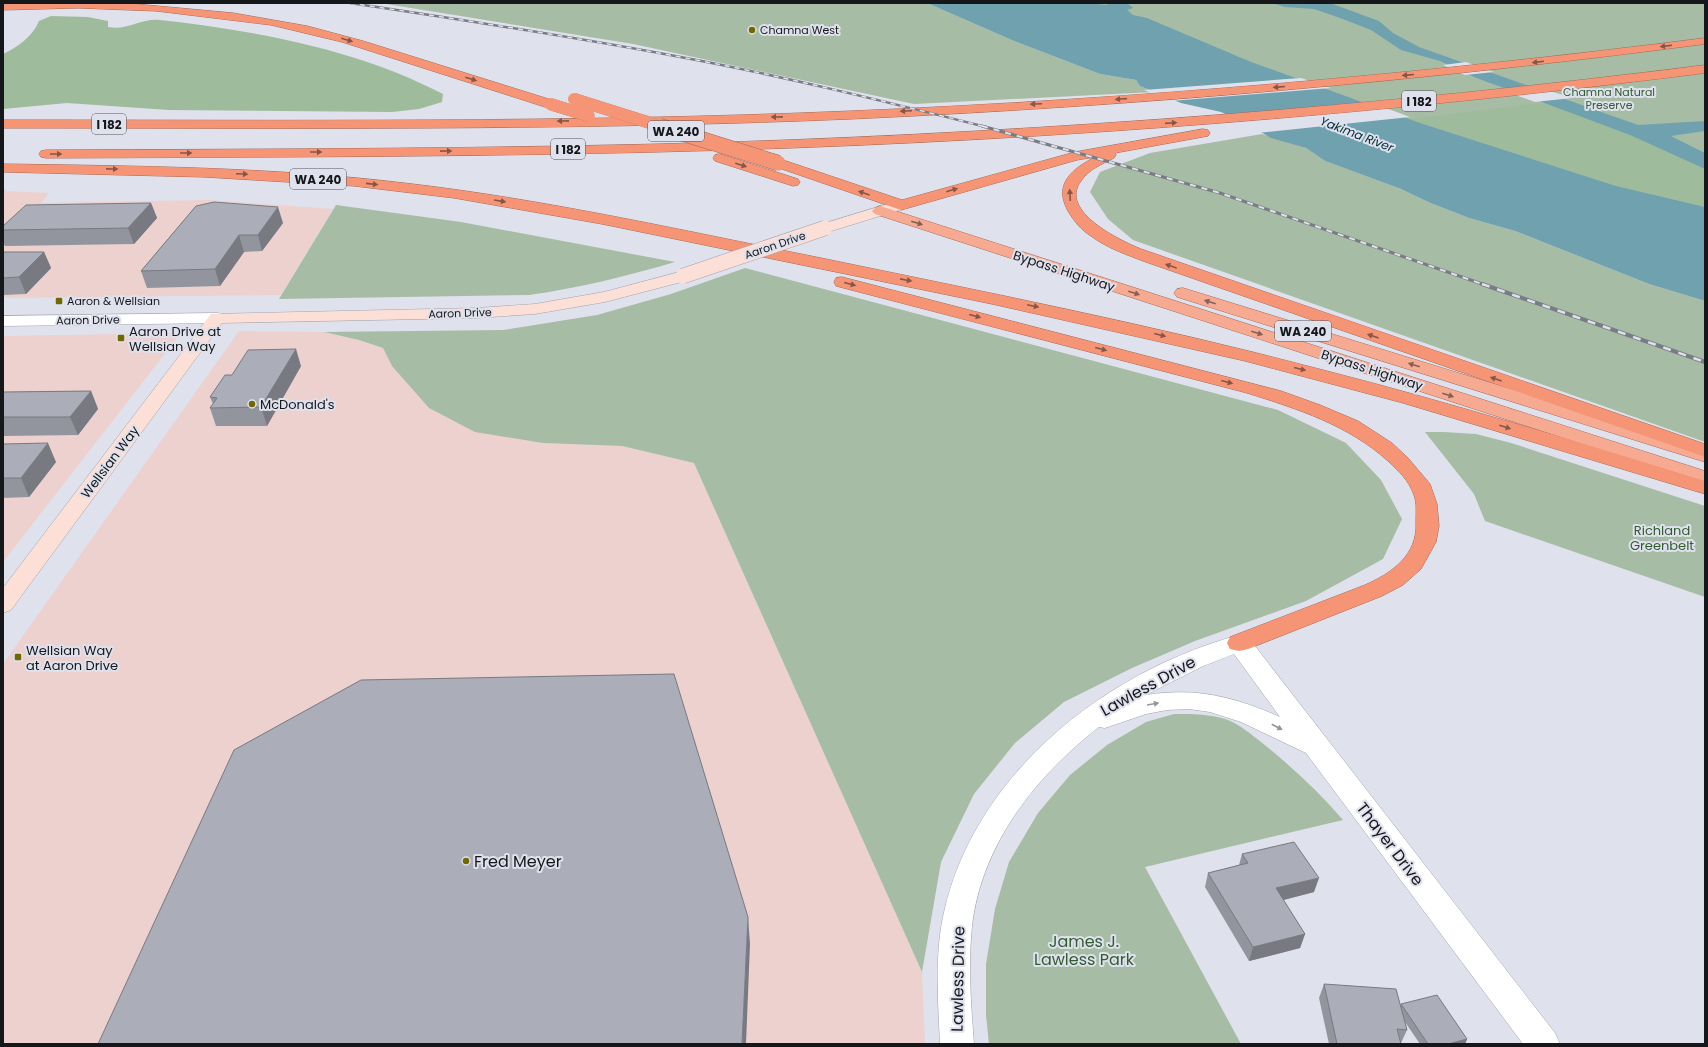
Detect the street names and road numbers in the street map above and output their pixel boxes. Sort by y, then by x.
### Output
road number: I 182 [1402,91,1436,111]
road number: I 182 [92,114,126,134]
road number: WA 240 [648,121,704,141]
road number: I 182 [551,139,585,159]
road number: WA 240 [290,169,346,189]
street label: Aaron Drive [742,227,808,263]
street label: Bypass Highway [1011,246,1118,297]
street label: Aaron Drive [428,304,492,322]
street label: Aaron Drive [56,311,120,329]
road number: WA 240 [1275,321,1331,341]
street label: Bypass Highway [1319,345,1426,396]
street label: Wellsian Way [76,421,144,502]
street label: Lawless Drive [1096,650,1200,722]
street label: Thayer Drive [1351,798,1429,891]
street label: Lawless Drive [946,926,970,1032]

